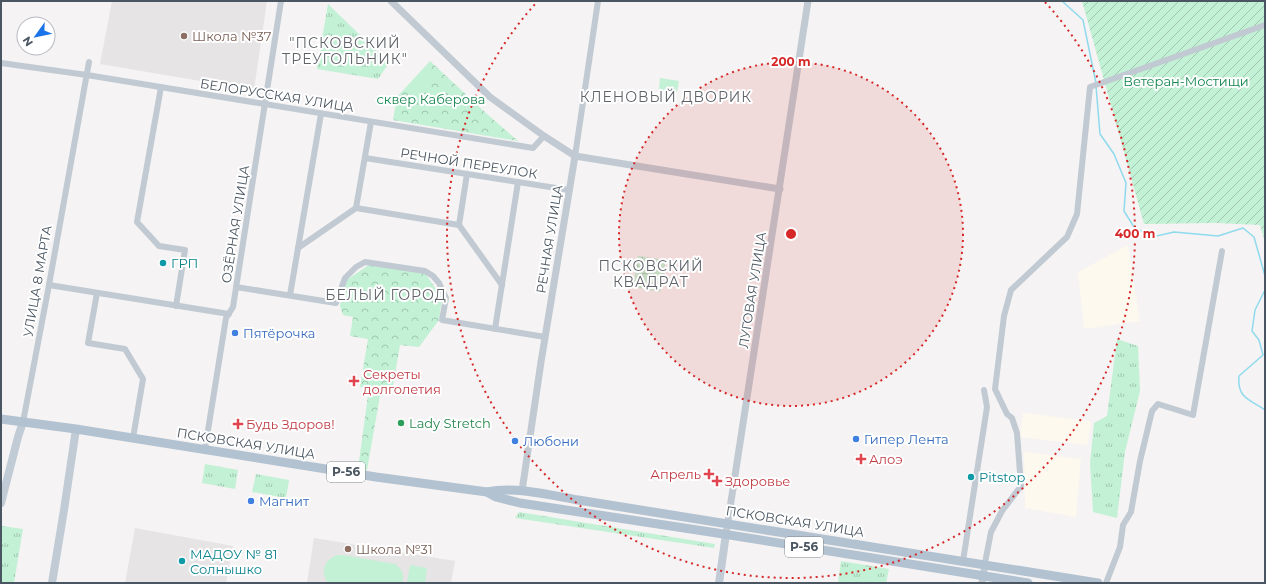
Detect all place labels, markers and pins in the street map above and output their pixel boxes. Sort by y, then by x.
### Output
place label: Школа №37 [192,28,272,44]
marker: Школа №37 [179,31,189,41]
centre of rings [784,227,798,241]
place label: ГРП [171,255,198,271]
marker: ГРП [158,258,168,268]
place label: Пятёрочка [243,325,315,341]
marker: Пятёрочка [230,328,240,338]
place label: Секреты долголетия [363,366,441,397]
marker: Секреты долголетия [348,375,360,387]
place label: Lady Stretch [409,415,491,431]
place label: Будь Здоров! [246,416,335,432]
marker: Lady Stretch [396,418,406,428]
marker: Будь Здоров! [233,419,243,429]
place label: Гипер Лента [864,431,949,447]
place label: Любони [523,433,579,449]
marker: Гипер Лента [851,434,861,444]
marker: Любони [510,436,520,446]
place label: Алоэ [869,451,903,467]
marker: Алоэ [856,454,866,464]
place label: Апрель [650,466,701,482]
marker: Апрель [704,469,714,479]
place label: Pitstop [979,469,1026,485]
marker: Pitstop [966,472,976,482]
place label: Здоровье [725,473,790,489]
marker: Здоровье [712,476,722,486]
place label: Магнит [259,493,310,509]
marker: Магнит [246,496,256,506]
place label: Школа №31 [356,541,433,557]
marker: Школа №31 [343,544,353,554]
place label: МАДОУ № 81 Солнышко [190,546,278,577]
marker: МАДОУ № 81 Солнышко [177,556,187,566]

